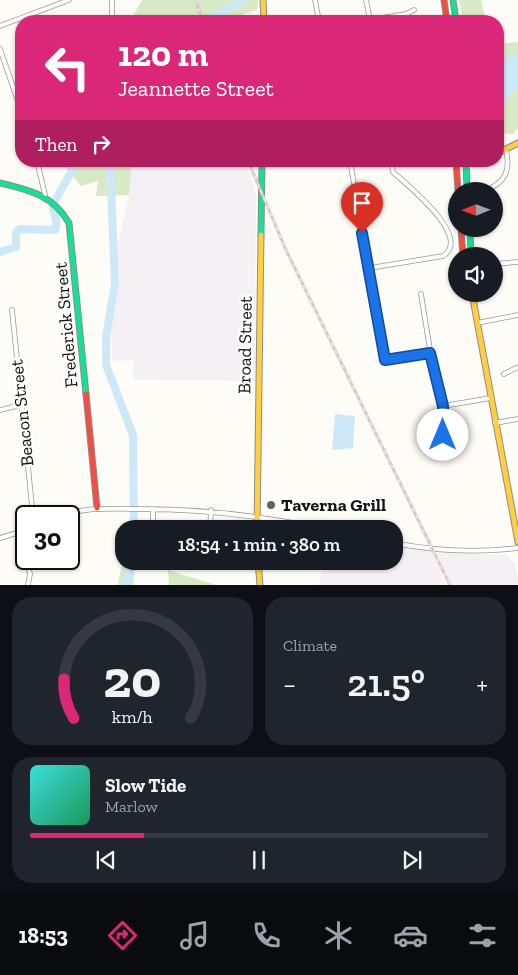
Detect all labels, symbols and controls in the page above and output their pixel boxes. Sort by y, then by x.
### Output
text: 120 m [118,33,208,75]
icon: left [35,35,100,100]
text: Jeannette Street [118,75,274,102]
icon: right [87,130,115,158]
text: Then [35,133,77,156]
pin [341,182,383,233]
north arrow [448,182,502,238]
map controls [448,182,503,302]
icon: arrive [348,189,376,217]
button: sound [448,247,503,302]
street label: Frederick Street [50,261,82,389]
street label: Broad Street [233,296,257,394]
street label: Beacon Street [5,358,39,468]
position arrow [416,408,468,460]
place label: Taverna Grill [281,494,386,516]
marker: Taverna Grill [265,499,277,511]
speed limit sign: 30 [15,505,80,570]
text: 18:54 · 1 min · 380 m [178,533,340,556]
text: Climate [283,636,337,655]
text: 20 [104,648,161,710]
text: 21.5° [347,660,425,706]
text: − [283,668,296,701]
text: + [476,668,488,701]
text: km/h [112,706,153,728]
text: Slow Tide [105,774,186,797]
text: Marlow [105,797,158,816]
icon: previous [92,846,120,874]
icon: pause [245,846,273,874]
icon: next [398,846,426,874]
icon: directions [105,918,140,953]
icon: music [177,918,212,953]
icon: phone [249,918,284,953]
icon: climate [321,918,356,953]
icon: car [393,918,428,953]
icon: filters [465,918,500,953]
text: 18:53 [18,922,68,949]

